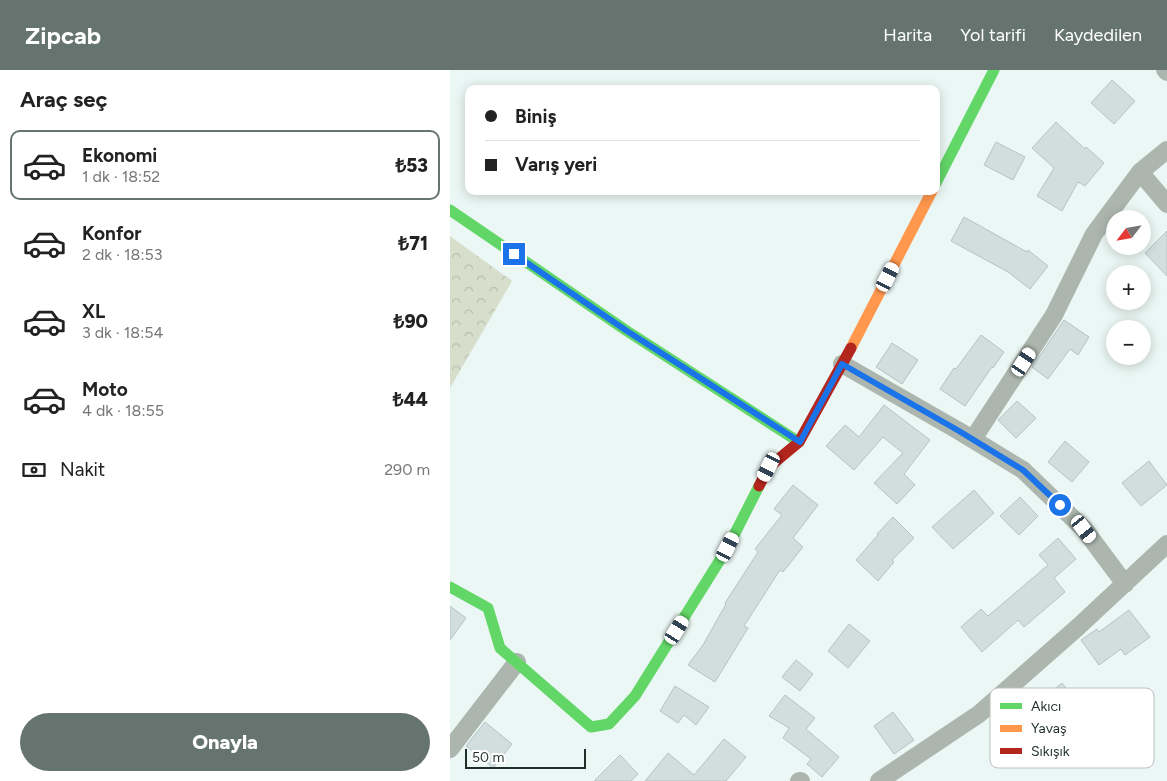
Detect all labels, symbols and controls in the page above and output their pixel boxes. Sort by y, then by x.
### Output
text: Zipcab [25,21,101,50]
text: Harita [883,24,932,46]
text: Yol tarifi [960,24,1026,46]
text: Kaydedilen [1054,24,1142,46]
text: Araç seç [20,86,107,113]
text: Biniş [515,105,557,128]
icon: car [22,143,67,188]
text: Ekonomi [82,144,157,167]
text: Varış yeri [515,153,597,176]
text: ₺53 [395,154,428,177]
text: 1 dk · 18:52 [82,167,160,186]
north arrow [1106,210,1151,255]
map controls [1106,210,1151,365]
icon: car [22,221,67,266]
text: Konfor [82,222,141,245]
text: ₺71 [398,232,428,255]
route end [503,243,525,265]
text: 2 dk · 18:53 [82,245,162,264]
car [874,260,901,294]
button: + [1106,265,1151,310]
icon: car [22,299,67,344]
text: XL [82,300,105,323]
text: ₺90 [394,310,428,333]
button: − [1106,320,1151,365]
text: 3 dk · 18:54 [82,323,163,342]
car [1009,345,1038,379]
icon: car [22,377,67,422]
text: Moto [82,378,128,401]
text: ₺44 [393,388,428,411]
text: 4 dk · 18:55 [82,401,164,420]
car [755,450,782,484]
icon: cash [20,456,48,484]
text: Nakit [60,458,105,481]
text: 290 m [384,460,430,479]
route start [1049,494,1071,516]
car [1068,513,1099,545]
car [714,530,741,564]
car [662,613,691,647]
legend [990,688,1154,768]
text: Akıcı [1031,698,1061,715]
button: Onayla [20,713,430,771]
text: Yavaş [1031,720,1067,737]
text: Sıkışık [1031,743,1070,760]
scale bar [465,746,586,769]
text: 50 m [472,749,504,766]

